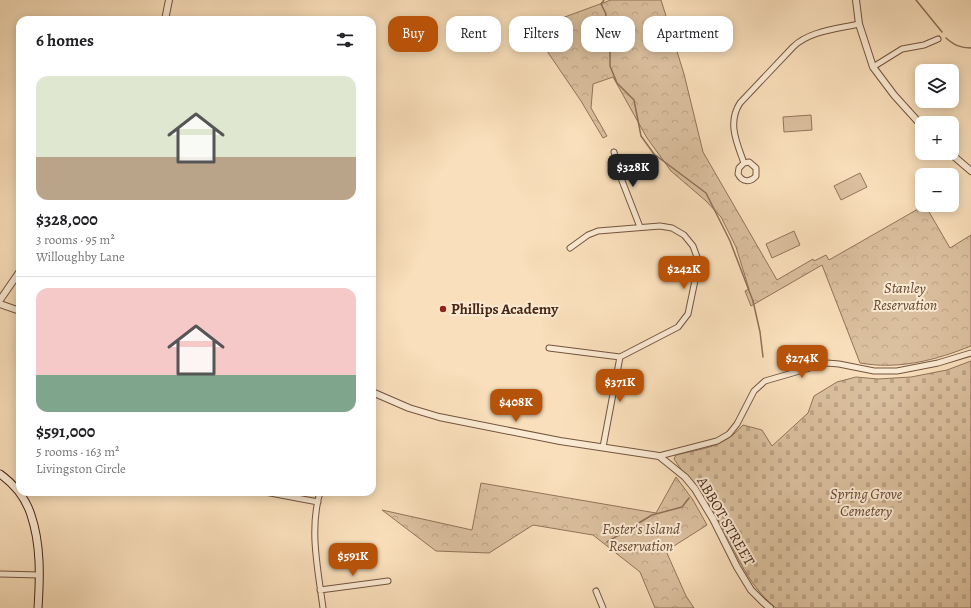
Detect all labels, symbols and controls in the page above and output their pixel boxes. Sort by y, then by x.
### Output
chip: Buy [388,16,438,52]
chip: Rent [446,16,501,52]
chip: Filters [509,16,573,52]
chip: New [581,16,635,52]
chip: Apartment [643,16,733,52]
text: 6 homes [36,29,94,52]
icon: filters [334,29,356,51]
map controls [915,64,959,212]
button: layers [915,64,959,108]
icon: home [160,102,232,174]
button: + [915,116,959,160]
pin: $328K [605,154,661,188]
text: $328K [617,158,649,175]
button: − [915,168,959,212]
text: $328,000 [36,208,98,231]
text: 3 rooms · 95 m² [36,231,115,248]
text: Willoughby Lane [36,248,125,265]
pin: $242K [656,256,712,290]
text: $242K [667,260,701,277]
park label: Stanley Reservation [873,278,937,315]
place label: Phillips Academy [451,299,559,319]
marker: Phillips Academy [438,304,448,314]
icon: home [160,314,232,386]
pin: $274K [774,345,830,379]
text: $274K [786,349,818,366]
pin: $371K [592,369,648,403]
text: $371K [605,373,635,390]
pin: $408K [488,389,544,423]
text: $408K [499,393,533,410]
text: $591,000 [36,420,95,443]
text: 5 rooms · 163 m² [36,443,119,460]
text: Livingston Circle [36,460,126,477]
street label: ABBOT STREET [692,472,760,570]
park label: Spring Grove Cemetery [830,484,903,521]
park label: Foster's Island Reservation [602,519,680,556]
pin: $591K [325,543,381,577]
text: $591K [338,547,368,564]

